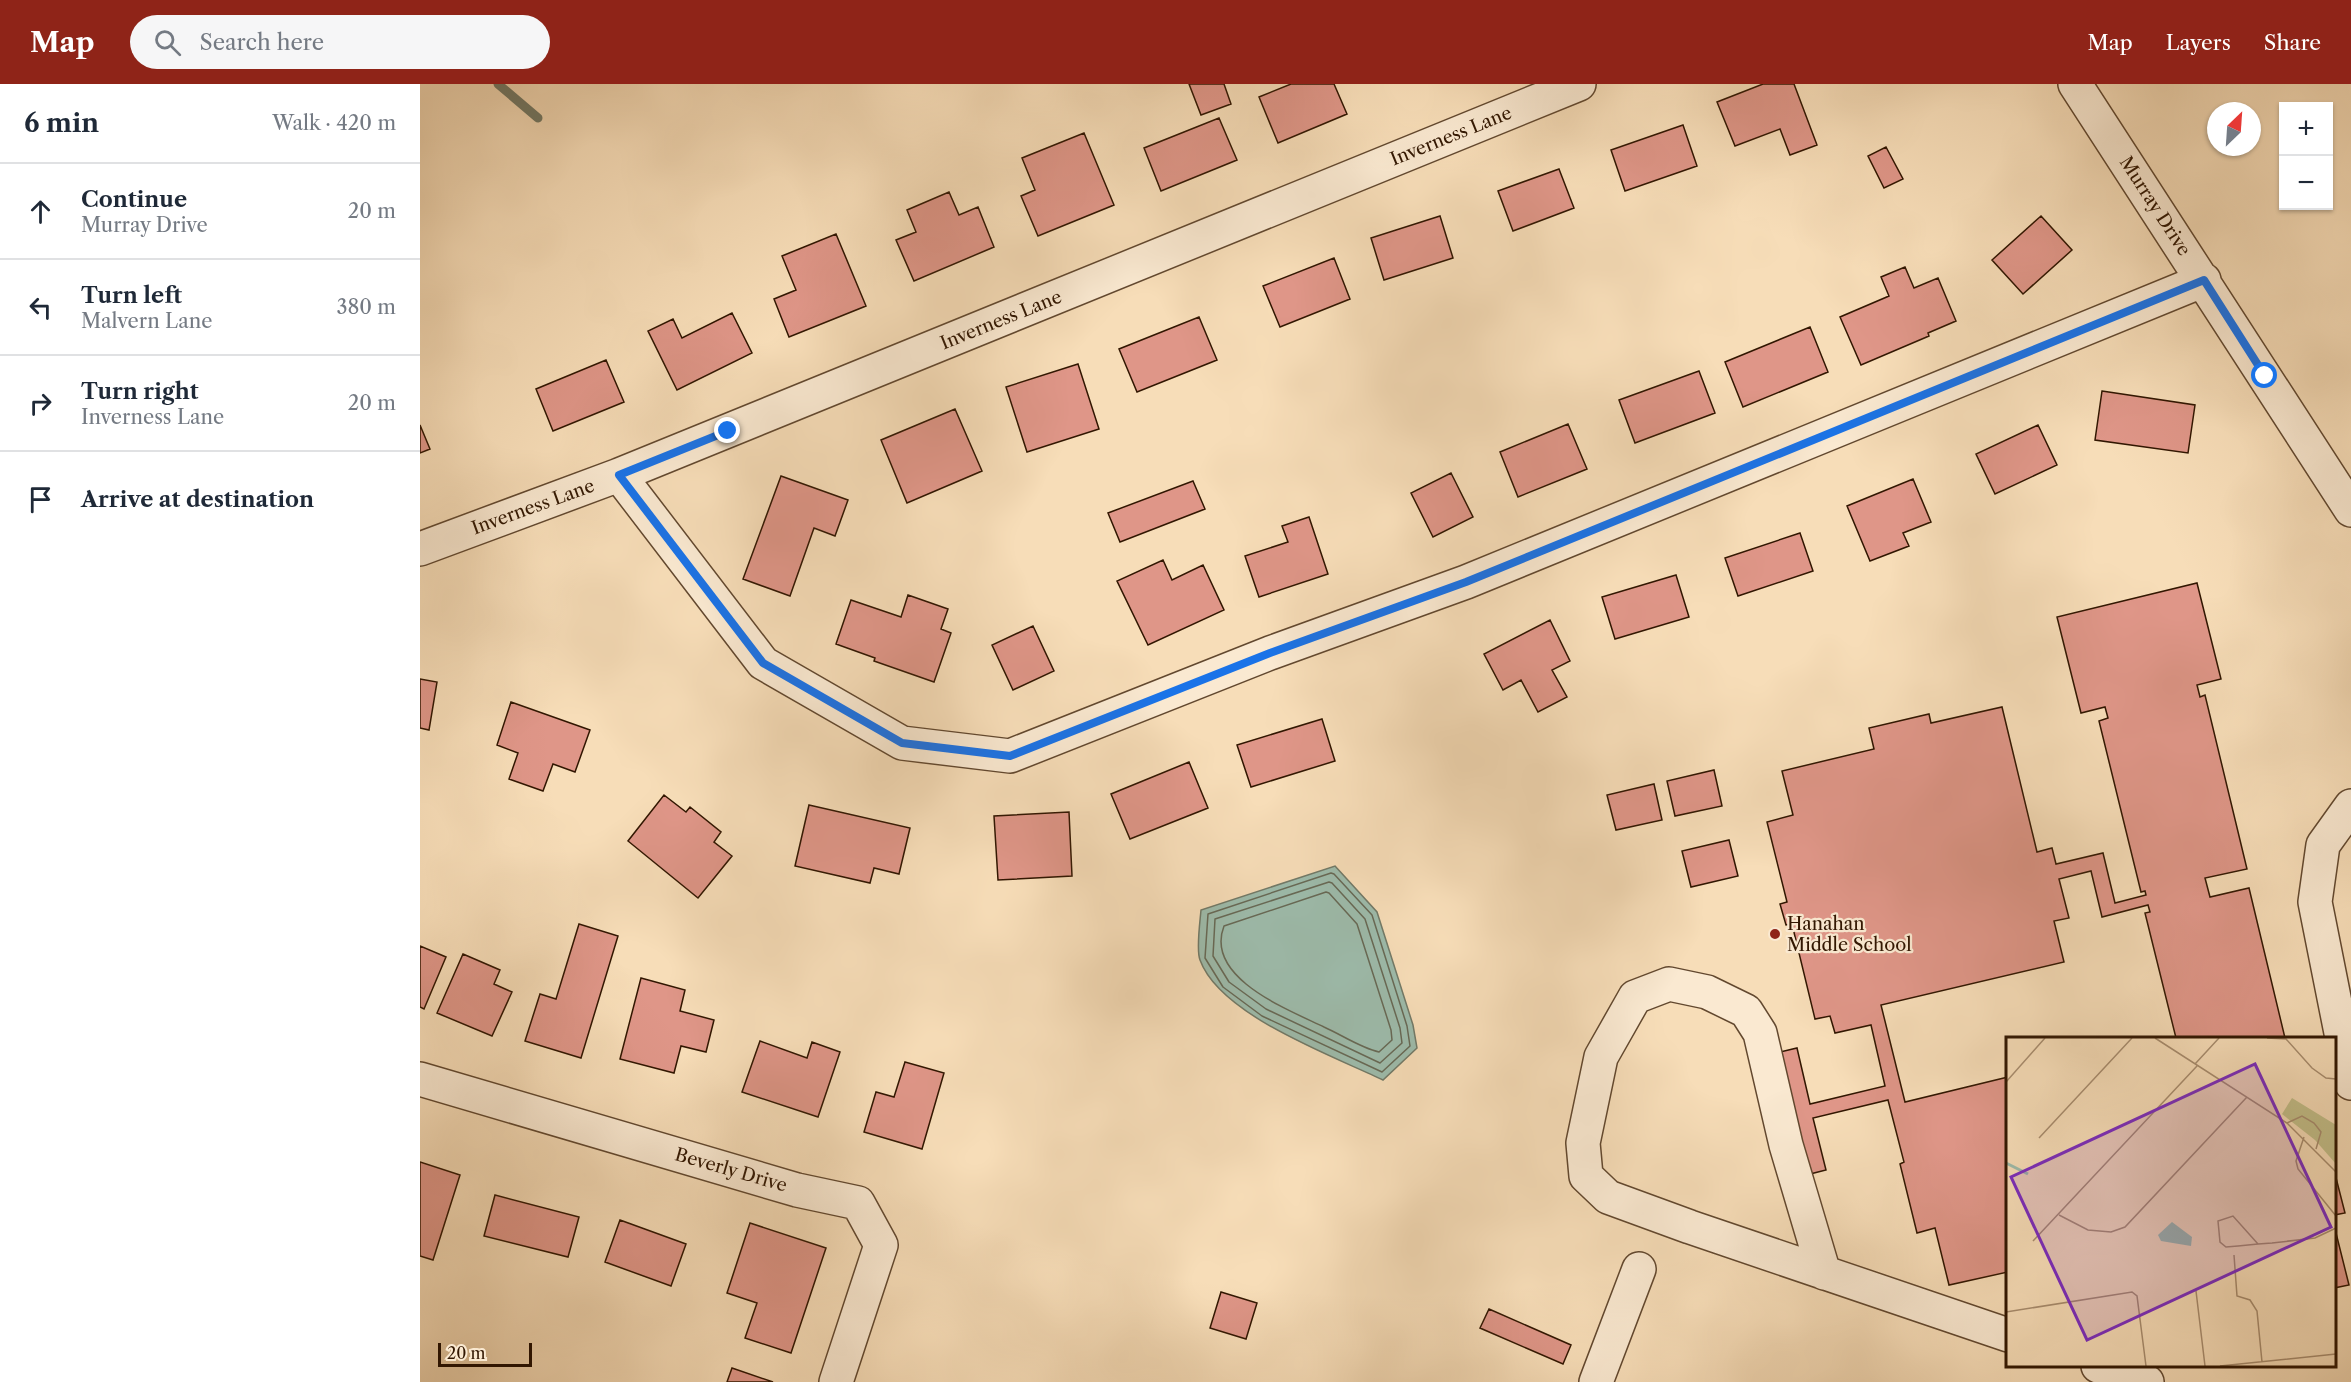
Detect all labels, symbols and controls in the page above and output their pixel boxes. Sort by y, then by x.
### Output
search box [130,15,550,69]
text: Map [30,25,94,59]
icon: search [151,26,184,59]
text: Search here [199,29,324,56]
text: Map [2088,30,2133,55]
text: Layers [2166,30,2231,55]
text: Share [2264,30,2321,55]
street label: Inverness Lane [1387,102,1515,170]
north arrow [2207,102,2261,156]
map controls [2279,102,2333,210]
button: + [2279,102,2333,156]
text: 6 min [24,107,99,139]
text: Walk · 420 m [272,111,396,135]
street label: Murray Drive [2115,152,2195,260]
button: − [2279,156,2333,210]
text: Continue [81,186,187,213]
icon: ahead [24,195,57,228]
text: 20 m [348,199,396,223]
text: Murray Drive [81,213,208,237]
text: Turn left [81,282,182,309]
street label: Inverness Lane [937,286,1065,354]
icon: left [24,291,57,324]
text: 380 m [337,295,396,319]
text: Malvern Lane [81,309,212,333]
route start [2251,362,2277,388]
text: Turn right [81,378,199,405]
icon: right [24,387,57,420]
text: 20 m [348,391,396,415]
text: Inverness Lane [81,405,224,429]
route end [714,417,740,443]
street label: Inverness Lane [469,475,597,539]
icon: arrive [24,483,57,516]
text: Arrive at destination [81,486,314,513]
place label: Hanahan Middle School [1787,913,1912,956]
marker: Hanahan Middle School [1768,927,1782,941]
inset map [2006,1037,2336,1367]
street label: Beverly Drive [672,1144,790,1196]
scale bar [438,1340,532,1368]
text: 20 m [447,1343,486,1363]

